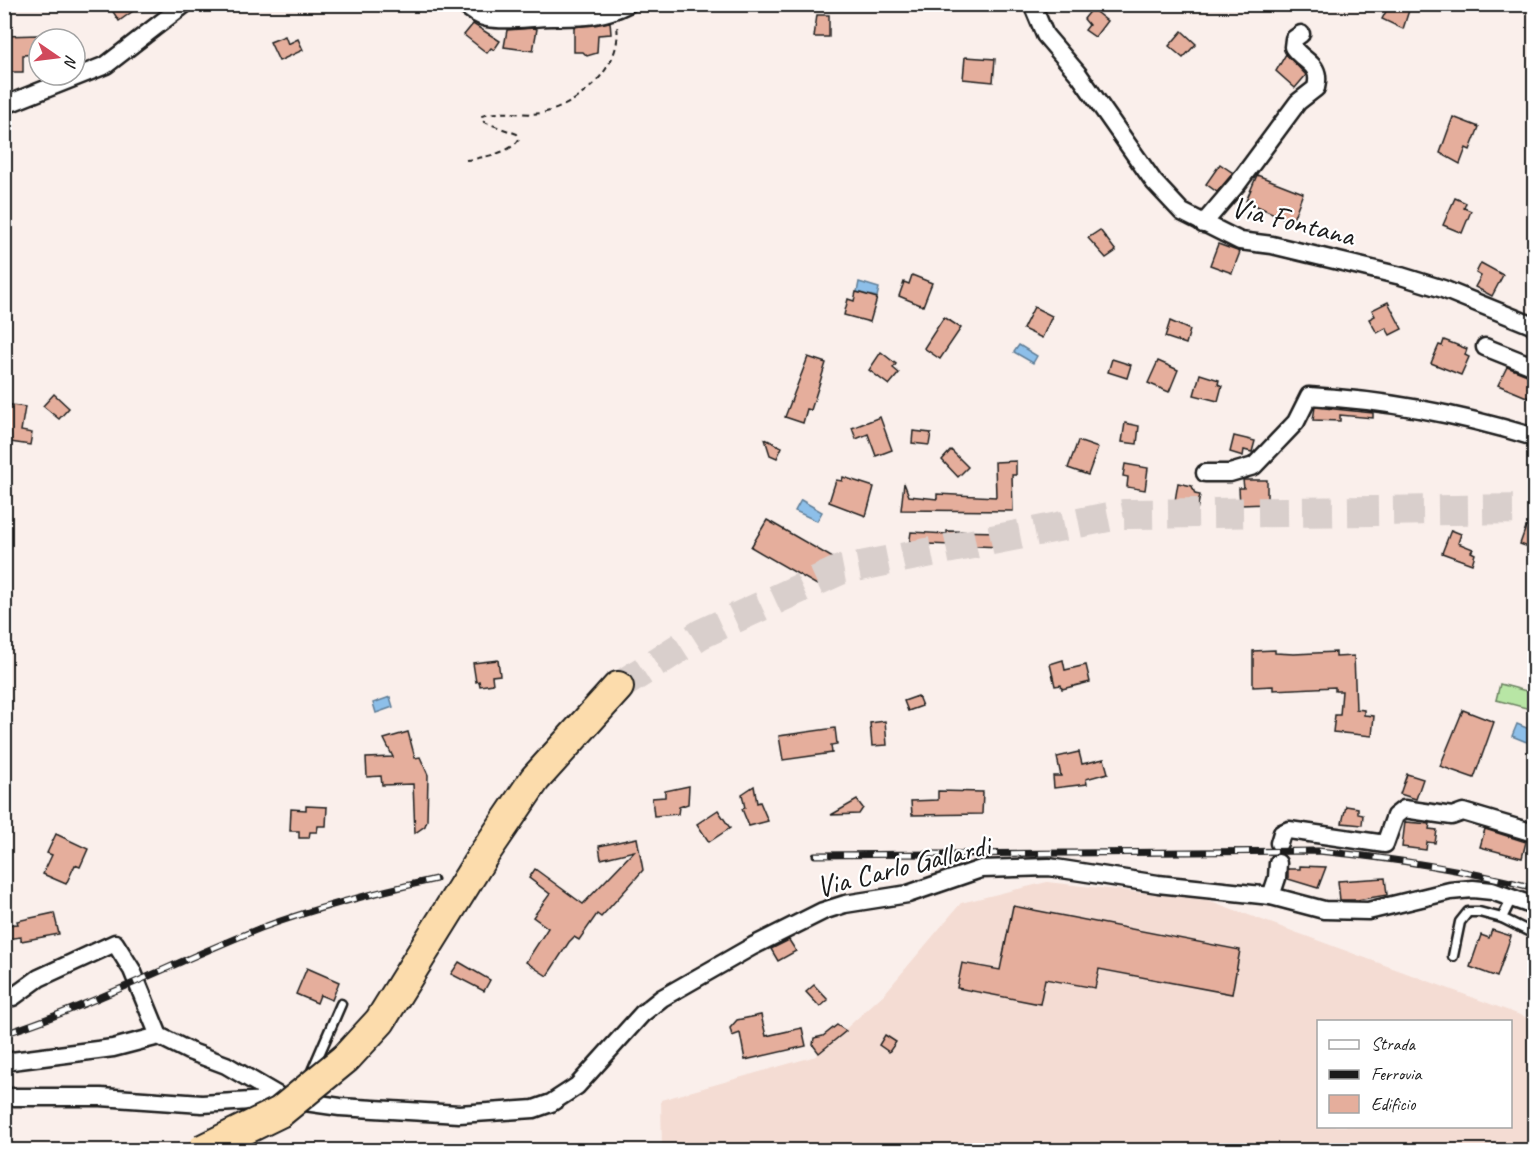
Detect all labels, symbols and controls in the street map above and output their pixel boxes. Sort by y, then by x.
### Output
north arrow [27,27,87,87]
text: N [59,53,81,71]
street label: Via Fontana [1228,187,1360,255]
street label: Via Carlo Gallardi [812,825,997,906]
legend [1317,1020,1512,1128]
text: Strada [1371,1033,1416,1055]
text: Ferrovia [1371,1063,1422,1085]
text: Edificio [1371,1093,1417,1115]

